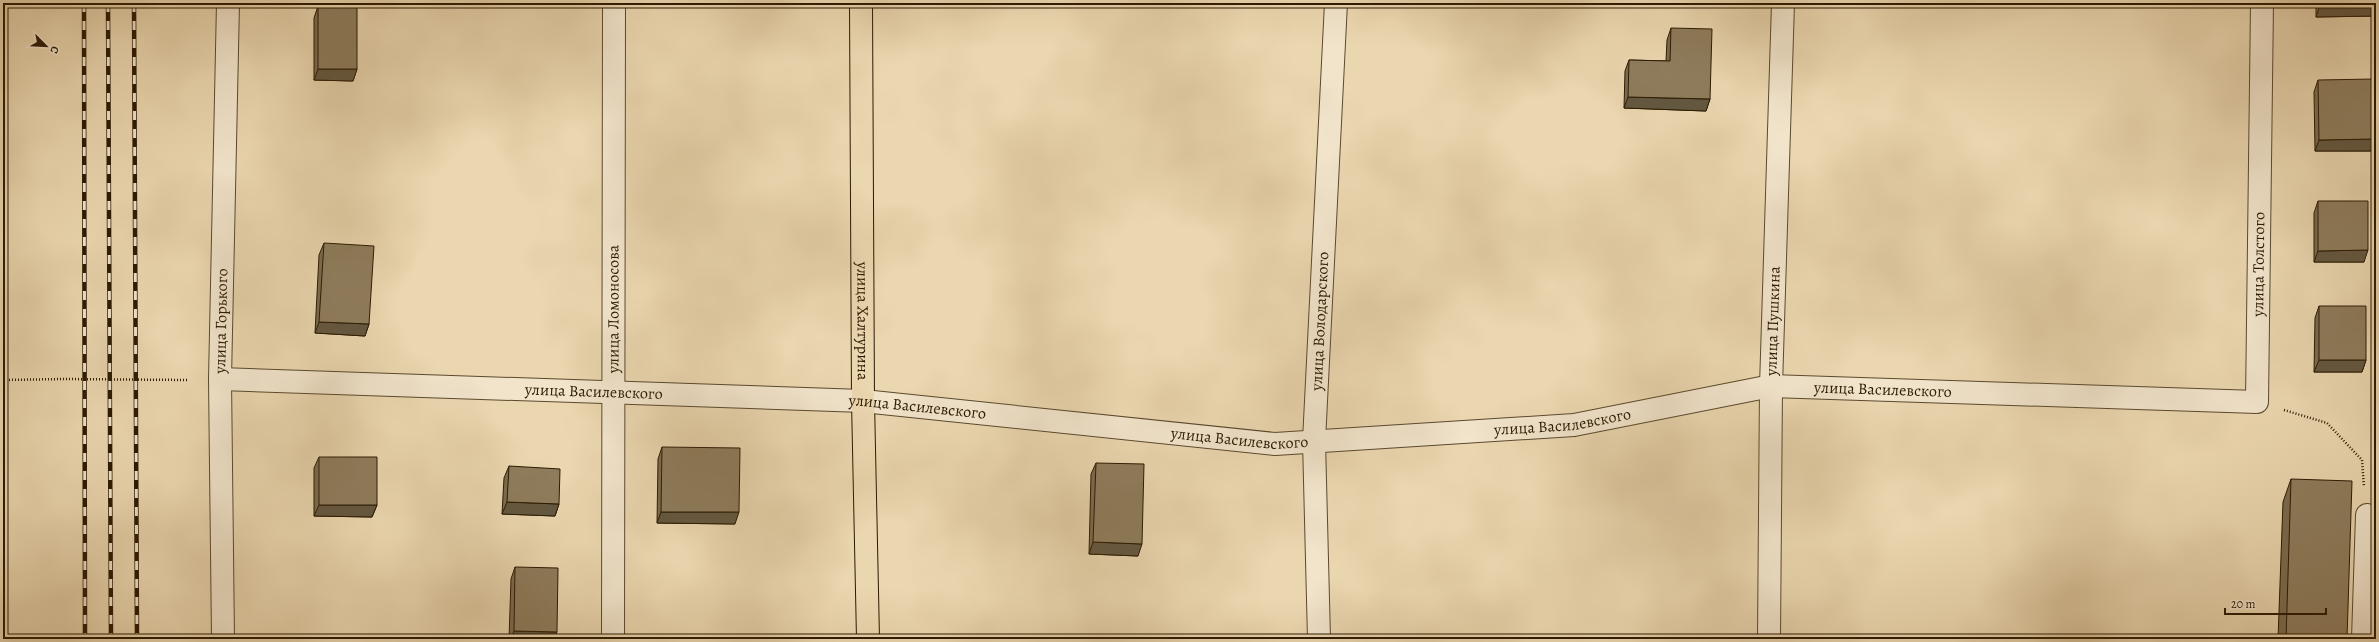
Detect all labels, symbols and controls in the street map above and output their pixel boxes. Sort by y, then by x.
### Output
north arrow [26,26,66,66]
text: С [46,44,63,56]
street label: улица Толстого [2247,212,2270,318]
street label: улица Ломоносова [602,244,625,374]
street label: улица Володарского [1305,251,1334,392]
street label: улица Халтурина [851,261,874,381]
street label: улица Пушкина [1760,265,1786,377]
street label: улица Горького [209,268,233,375]
street label: улица Василевского [1813,376,1952,403]
street label: улица Василевского [523,378,663,405]
street label: улица Василевского [847,389,987,425]
street label: улица Василевского [1492,403,1633,441]
street label: улица Василевского [1169,422,1309,455]
scale bar [2225,590,2326,616]
text: 20 m [2231,596,2255,612]

